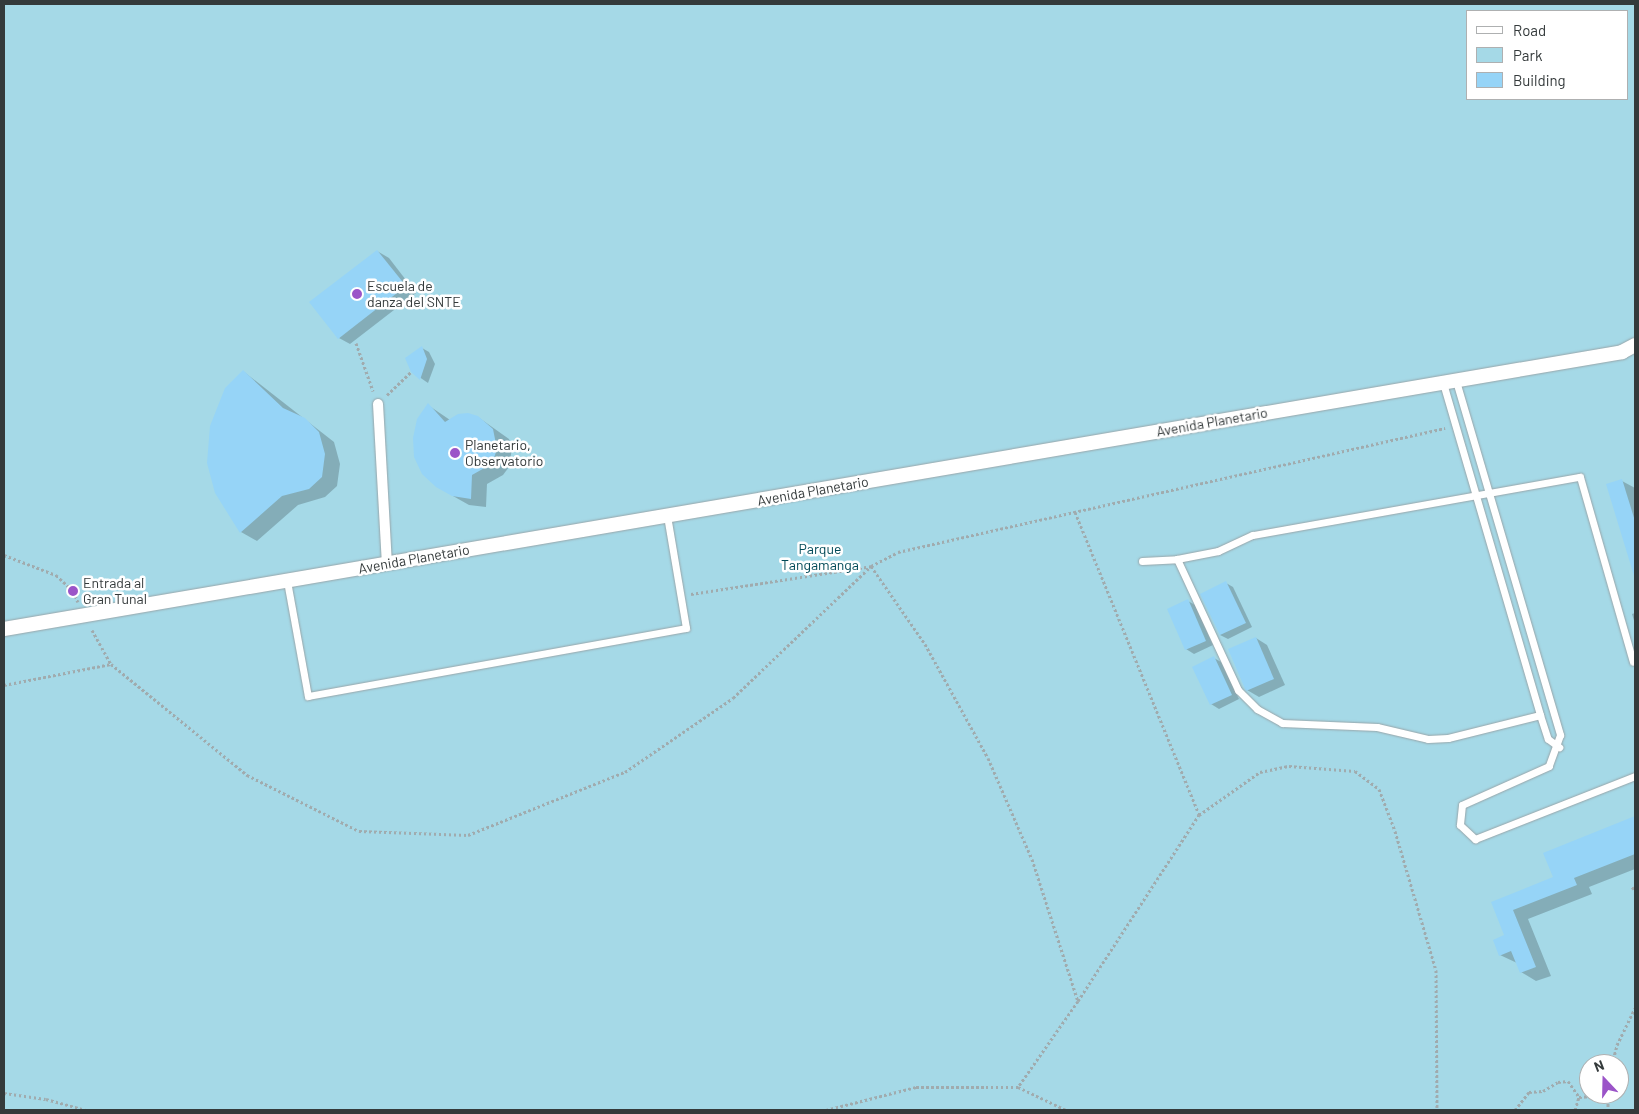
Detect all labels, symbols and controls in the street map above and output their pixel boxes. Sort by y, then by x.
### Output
legend [1466,10,1629,100]
text: Road [1513,21,1546,39]
text: Park [1513,46,1542,64]
text: Building [1513,71,1566,89]
place label: Escuela de danza del SNTE [367,278,461,310]
marker: Escuela de danza del SNTE [351,288,363,300]
street label: Avenida Planetario [1155,404,1269,440]
place label: Planetario, Observatorio [465,437,543,470]
marker: Planetario, Observatorio [449,447,461,459]
street label: Avenida Planetario [756,473,870,509]
street label: Avenida Planetario [357,541,471,577]
park label: Parque Tangamanga [781,541,859,574]
place label: Entrada al Gran Tunal [83,575,147,608]
marker: Entrada al Gran Tunal [67,585,79,597]
north arrow [1579,1054,1629,1104]
text: N [1591,1056,1606,1075]

